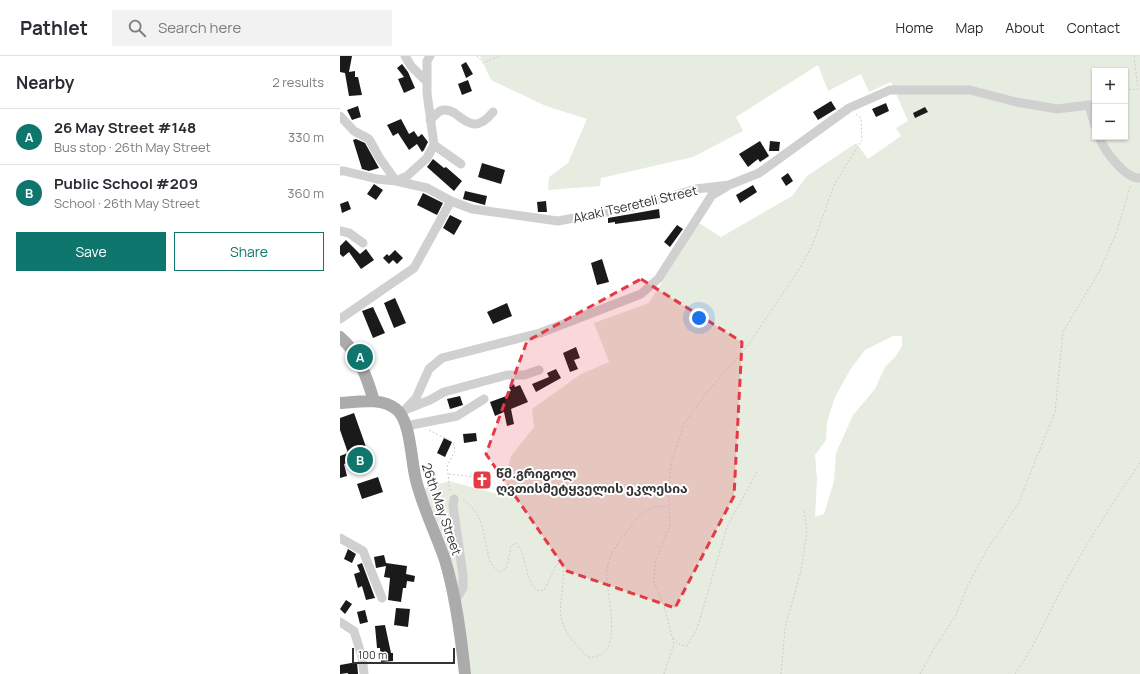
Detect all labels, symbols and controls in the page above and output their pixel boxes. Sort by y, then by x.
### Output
search box [112,10,392,46]
text: Pathlet [20,15,88,41]
icon: search [126,17,148,39]
text: Search here [158,17,241,38]
text: Home [896,18,933,37]
text: Map [955,18,983,37]
text: About [1005,18,1045,37]
text: Contact [1067,18,1120,37]
map controls [1092,68,1128,140]
button: + [1092,68,1128,104]
text: Nearby [16,71,74,94]
text: 2 results [272,73,324,91]
button: − [1092,104,1128,140]
text: 26 May Street #148 [54,117,196,138]
text: A [25,128,33,146]
text: 330 m [288,128,324,146]
text: Bus stop · 26th May Street [54,138,211,156]
text: Public School #209 [54,173,198,194]
street label: Akaki Tsereteli Street [571,181,699,227]
text: B [25,184,33,202]
text: 360 m [287,184,324,202]
text: School · 26th May Street [54,194,200,212]
button: Save [16,232,166,271]
button: Share [174,232,324,271]
your location [689,308,709,328]
pin: A [347,342,373,372]
pin: B [347,445,373,475]
street label: 26th May Street [418,460,466,558]
place label: წმ.გრიგოლ ღვთისმეტყველის ეკლესია [496,464,688,497]
church icon: წმ.გრიგოლ ღვთისმეტყველის ეკლესია [471,469,493,491]
scale bar [352,646,455,665]
text: 100 m [358,647,387,662]

